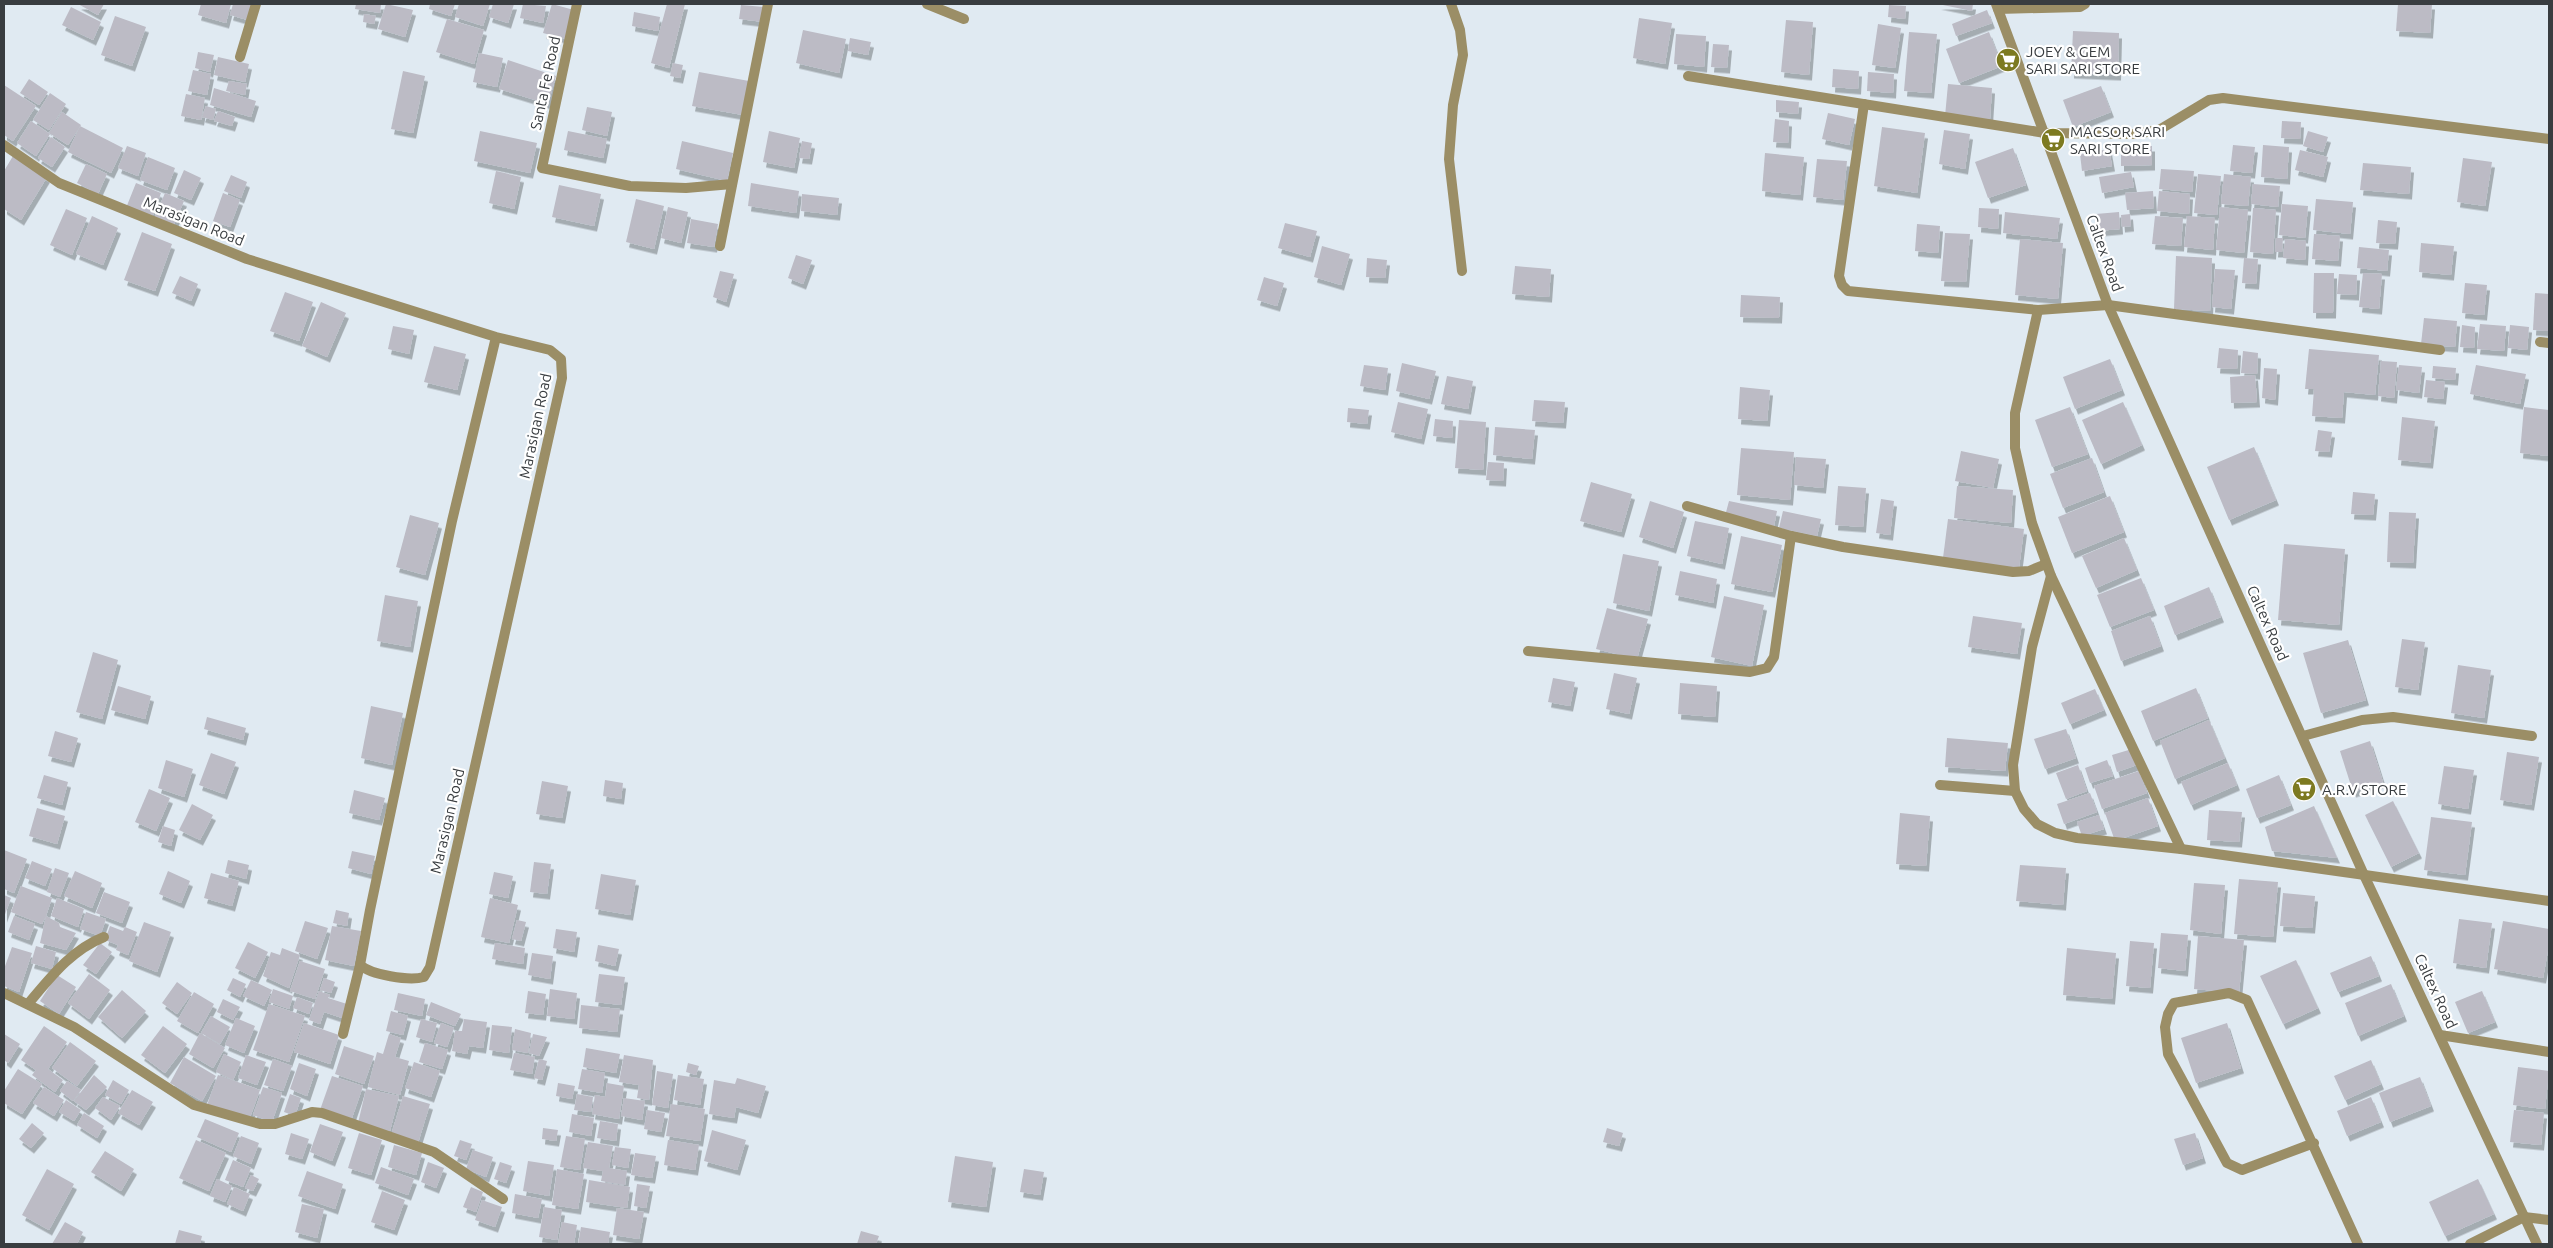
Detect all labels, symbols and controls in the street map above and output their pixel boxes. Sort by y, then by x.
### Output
street label: Santa Fe Road [527,35,563,131]
place label: JOEY & GEM SARI SARI STORE [2026,43,2140,77]
supermarket icon: JOEY & GEM SARI SARI STORE [1995,47,2021,73]
place label: MACSOR SARI SARI STORE [2070,123,2165,157]
supermarket icon: MACSOR SARI SARI STORE [2040,127,2066,153]
street label: Marasigan Road [141,193,247,249]
street label: Caltex Road [2083,212,2127,294]
street label: Marasigan Road [516,372,554,480]
street label: Caltex Road [2244,583,2292,663]
street label: Marasigan Road [427,767,467,875]
supermarket icon: A.R.V STORE [2291,776,2317,802]
place label: A.R.V STORE [2322,781,2406,798]
street label: Caltex Road [2411,951,2461,1031]

